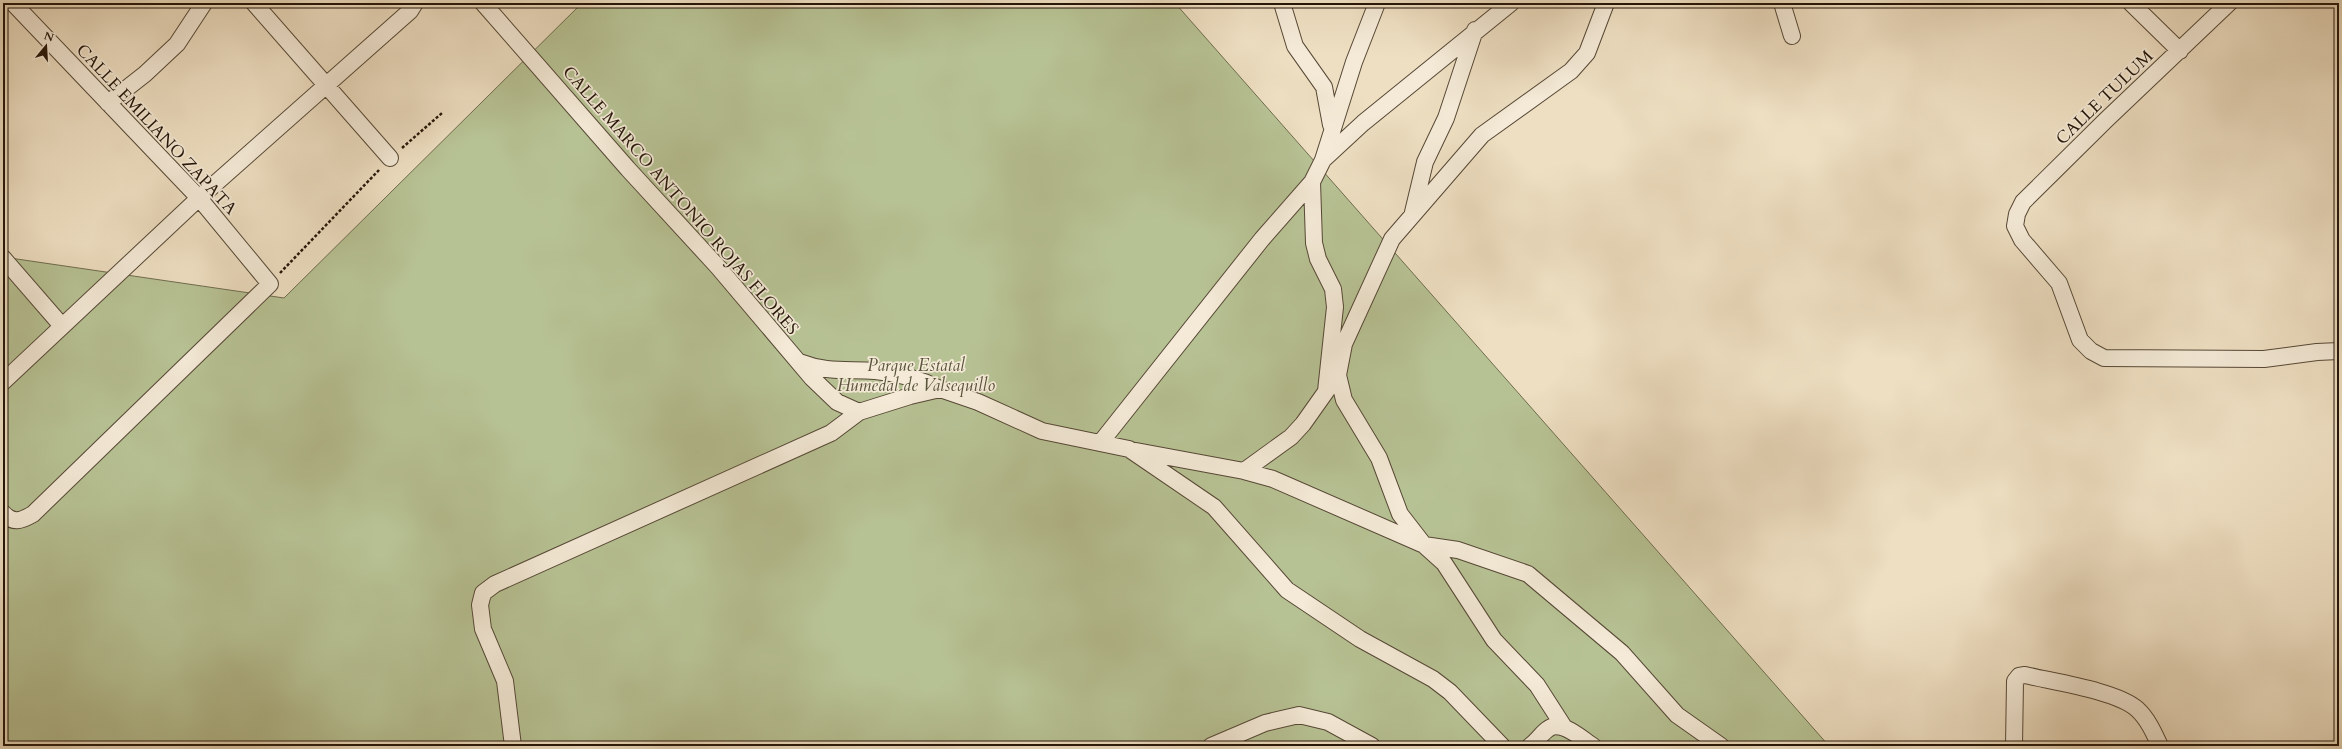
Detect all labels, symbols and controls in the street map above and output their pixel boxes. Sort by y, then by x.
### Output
north arrow [26,26,66,66]
text: N [42,28,56,46]
street label: CALLE EMILIANO ZAPATA [71,39,243,220]
street label: CALLE TULUM [2051,45,2158,150]
street label: CALLE MARCO ANTONIO ROJAS FLORES [557,61,804,340]
park label: Parque Estatal Humedal de Valsequillo [837,354,995,397]

